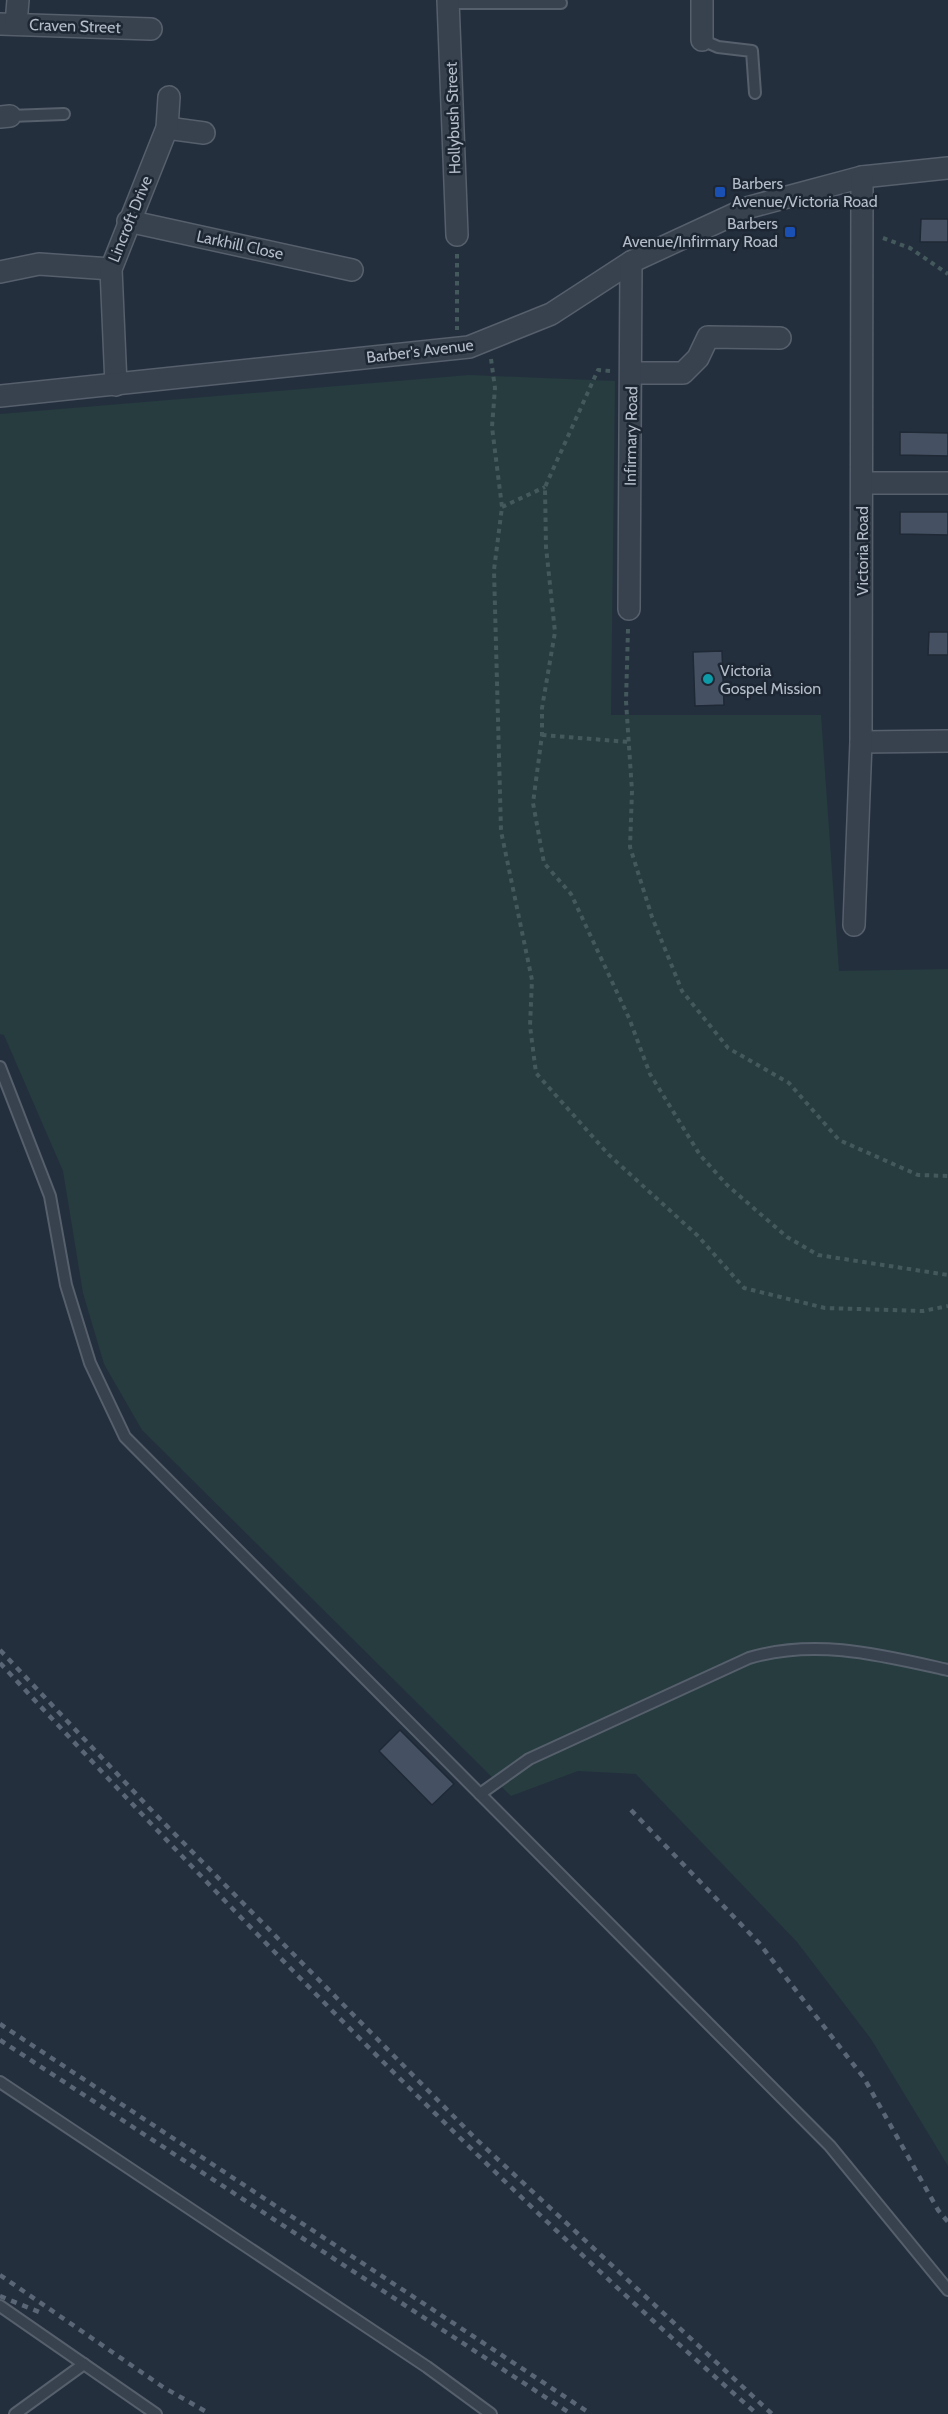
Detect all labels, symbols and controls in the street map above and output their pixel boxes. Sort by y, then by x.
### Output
street label: Craven Street [29,15,122,37]
street label: Hollybush Street [442,61,464,175]
street label: Lincroft Drive [104,173,156,265]
place label: Barbers Avenue/Victoria Road [732,174,878,211]
marker: Barbers Avenue/Victoria Road [713,185,727,199]
place label: Barbers Avenue/Infirmary Road [622,214,778,251]
marker: Barbers Avenue/Infirmary Road [783,225,797,239]
street label: Larkhill Close [195,227,285,263]
street label: Barber's Avenue [365,335,475,367]
street label: Infirmary Road [621,386,641,486]
street label: Victoria Road [853,506,872,596]
place label: Victoria Gospel Mission [720,661,821,698]
marker: Victoria Gospel Mission [701,672,715,686]

